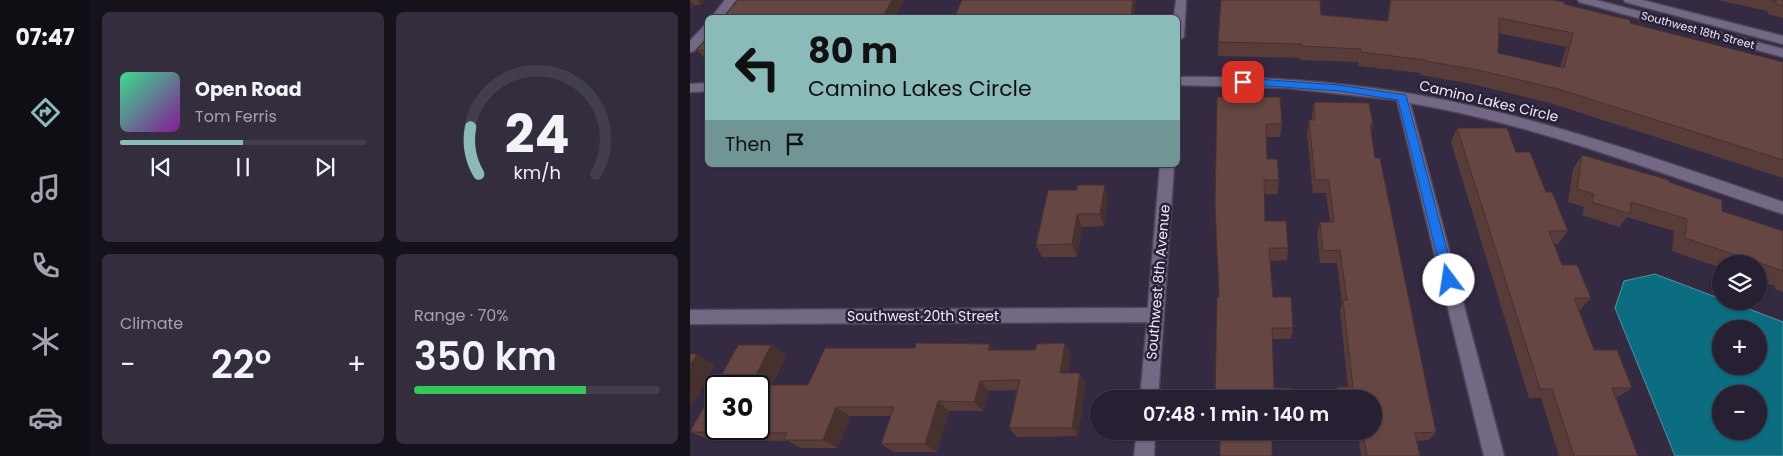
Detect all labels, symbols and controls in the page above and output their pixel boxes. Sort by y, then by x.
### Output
street label: Southwest 18th Street [1640,7,1756,53]
text: 07:47 [15,22,75,53]
text: 80 m [808,26,898,75]
icon: left [725,35,790,100]
pin [1222,61,1264,103]
icon: arrive [1229,68,1257,96]
text: Camino Lakes Circle [808,73,1032,104]
street label: Camino Lakes Circle [1417,75,1561,127]
text: Open Road [195,76,302,103]
icon: directions [28,95,63,130]
text: 24 [505,98,569,171]
text: Tom Ferris [195,105,277,128]
icon: arrive [781,130,809,158]
text: Then [725,131,771,158]
icon: previous [147,153,175,181]
icon: pause [229,153,257,181]
icon: next [311,153,339,181]
text: km/h [513,160,561,185]
icon: music [28,171,63,206]
street label: Southwest 8th Avenue [1141,203,1175,360]
icon: phone [28,248,63,283]
position arrow [1422,253,1474,305]
map controls [1712,255,1767,440]
button: layers [1712,255,1767,310]
text: Range · 70% [414,304,508,327]
street label: Southwest 20th Street [847,306,999,326]
text: Climate [120,312,183,335]
button: + [1712,320,1767,375]
icon: climate [28,324,63,359]
text: 350 km [414,330,557,383]
text: 22° [211,338,271,391]
text: − [120,345,135,384]
text: + [347,345,366,384]
speed limit sign: 30 [705,375,770,440]
button: − [1712,385,1767,440]
icon: car [28,400,63,435]
text: 07:48 · 1 min · 140 m [1143,401,1329,428]

